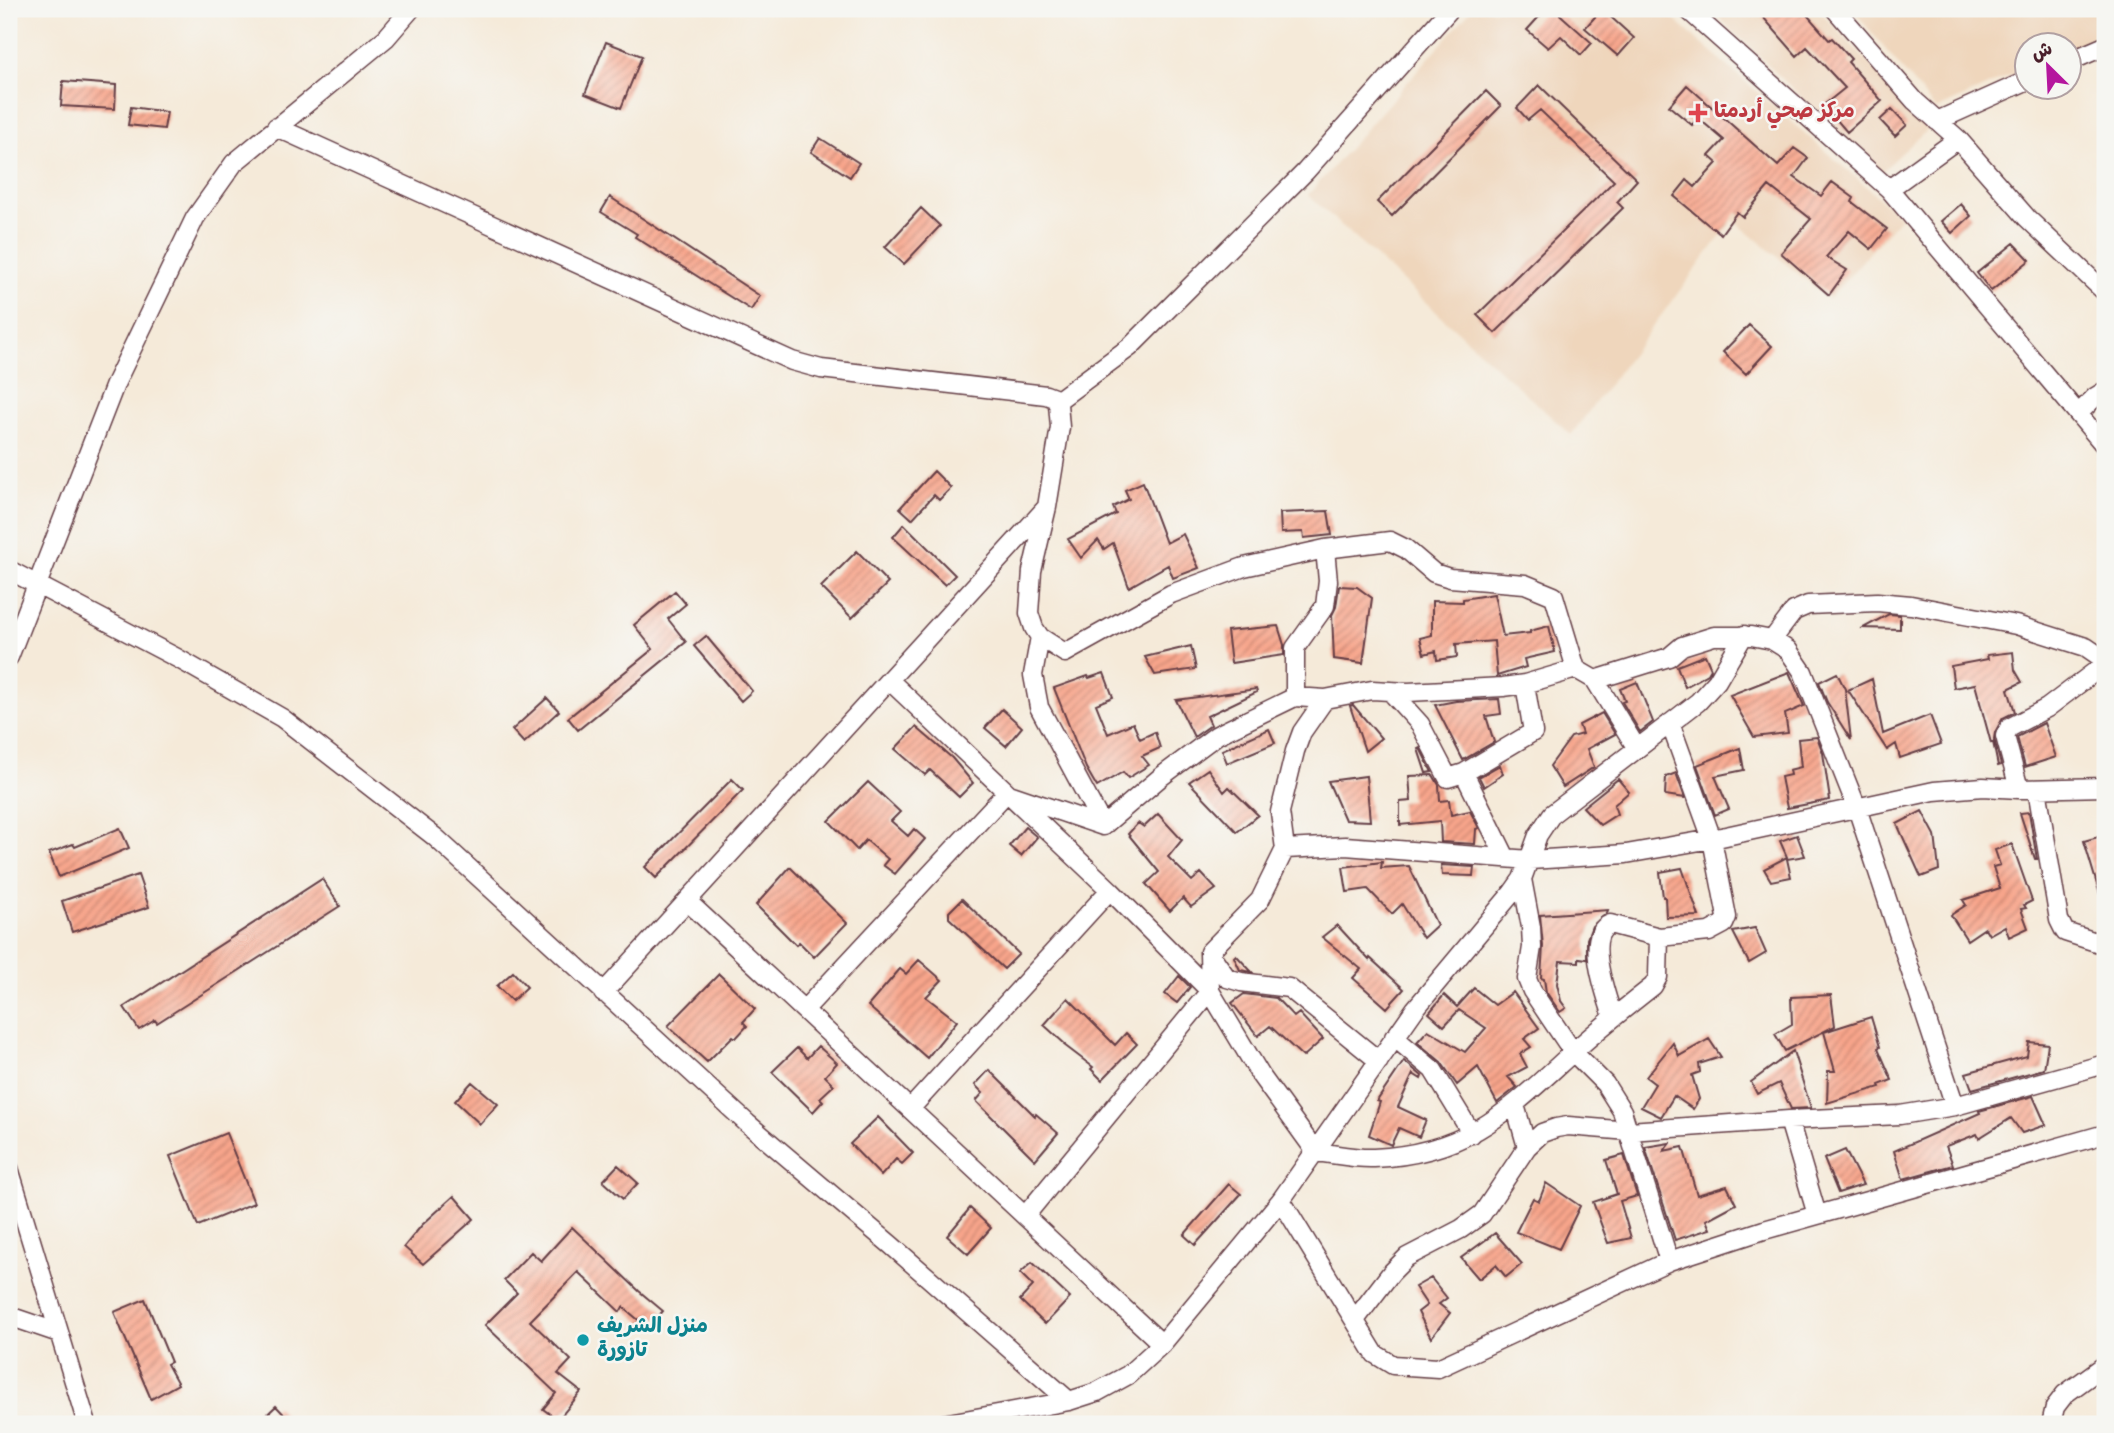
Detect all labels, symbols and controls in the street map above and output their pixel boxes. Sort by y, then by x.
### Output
north arrow [2012,32,2082,102]
text: ش [2028,39,2057,68]
place label: مركز صحي أردمتا [1714,97,1855,129]
marker: مركز صحي أردمتا [1688,103,1708,123]
place label: منزل الشريف تازورة [597,1316,708,1365]
marker: منزل الشريف تازورة [575,1332,591,1348]

